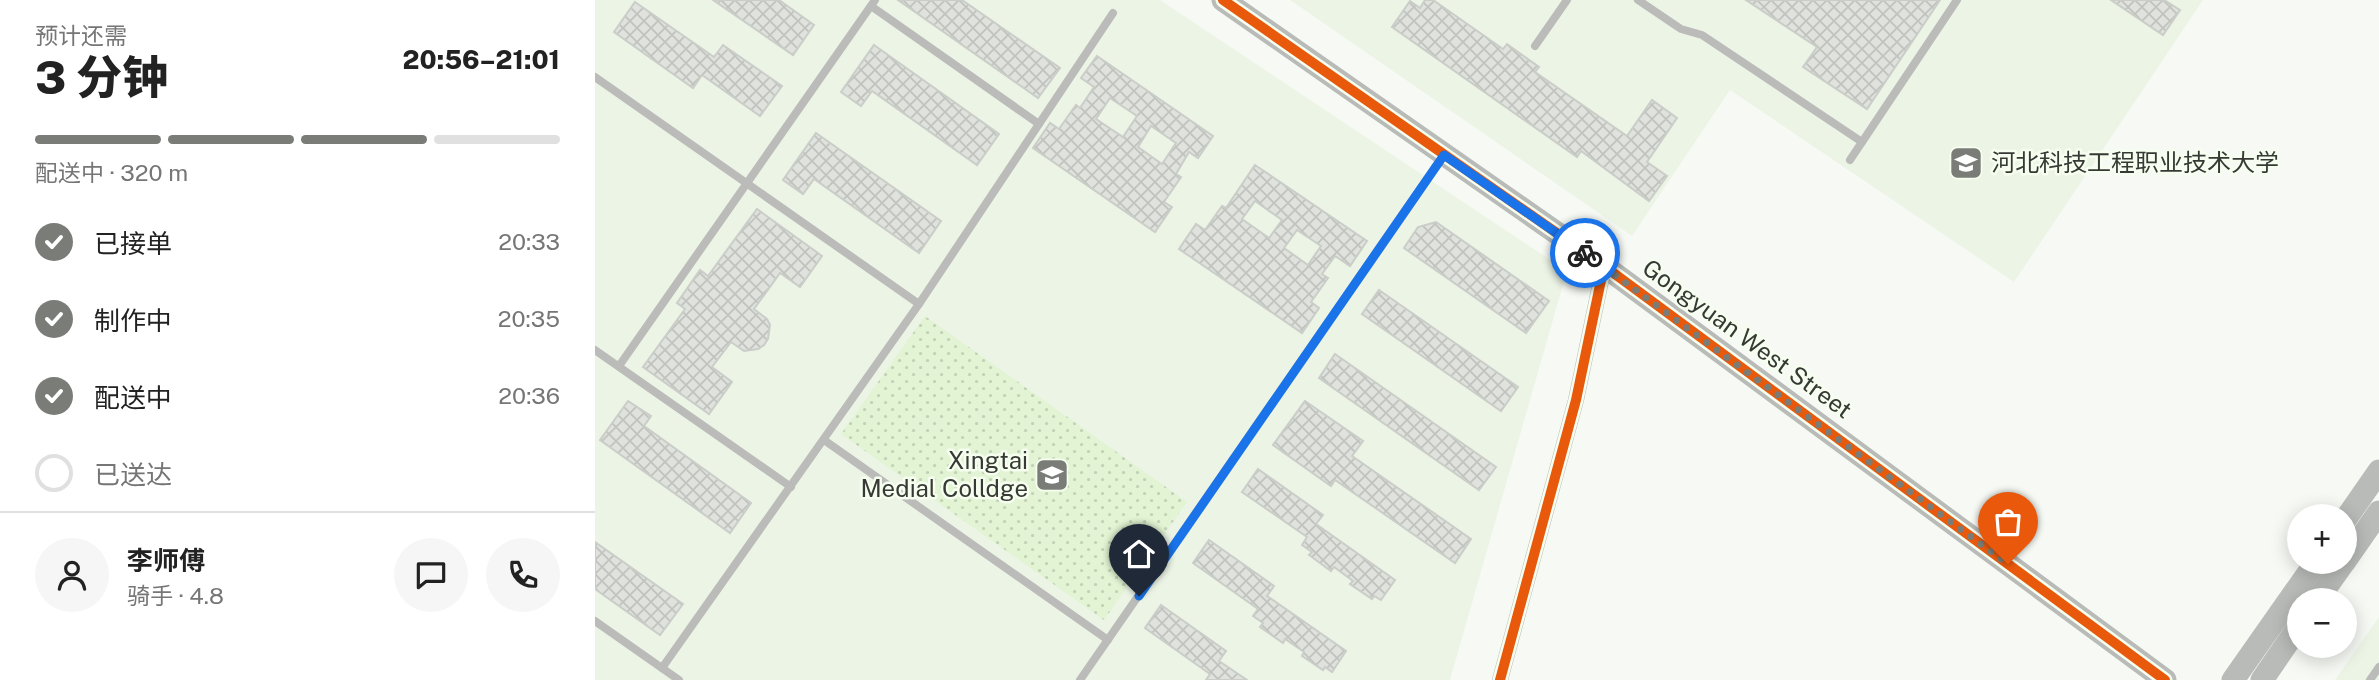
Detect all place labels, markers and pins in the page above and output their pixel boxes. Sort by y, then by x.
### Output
school or university icon: 河北科技工程职业技术大学 [1947,144,1985,182]
place label: 河北科技工程职业技术大学 [1991,148,2279,176]
place label: Xingtai Medial Colldge [860,446,1028,502]
school or university icon: Xingtai Medial Colldge [1033,456,1071,494]
pin [1978,492,2038,564]
pin [1109,524,1169,596]

